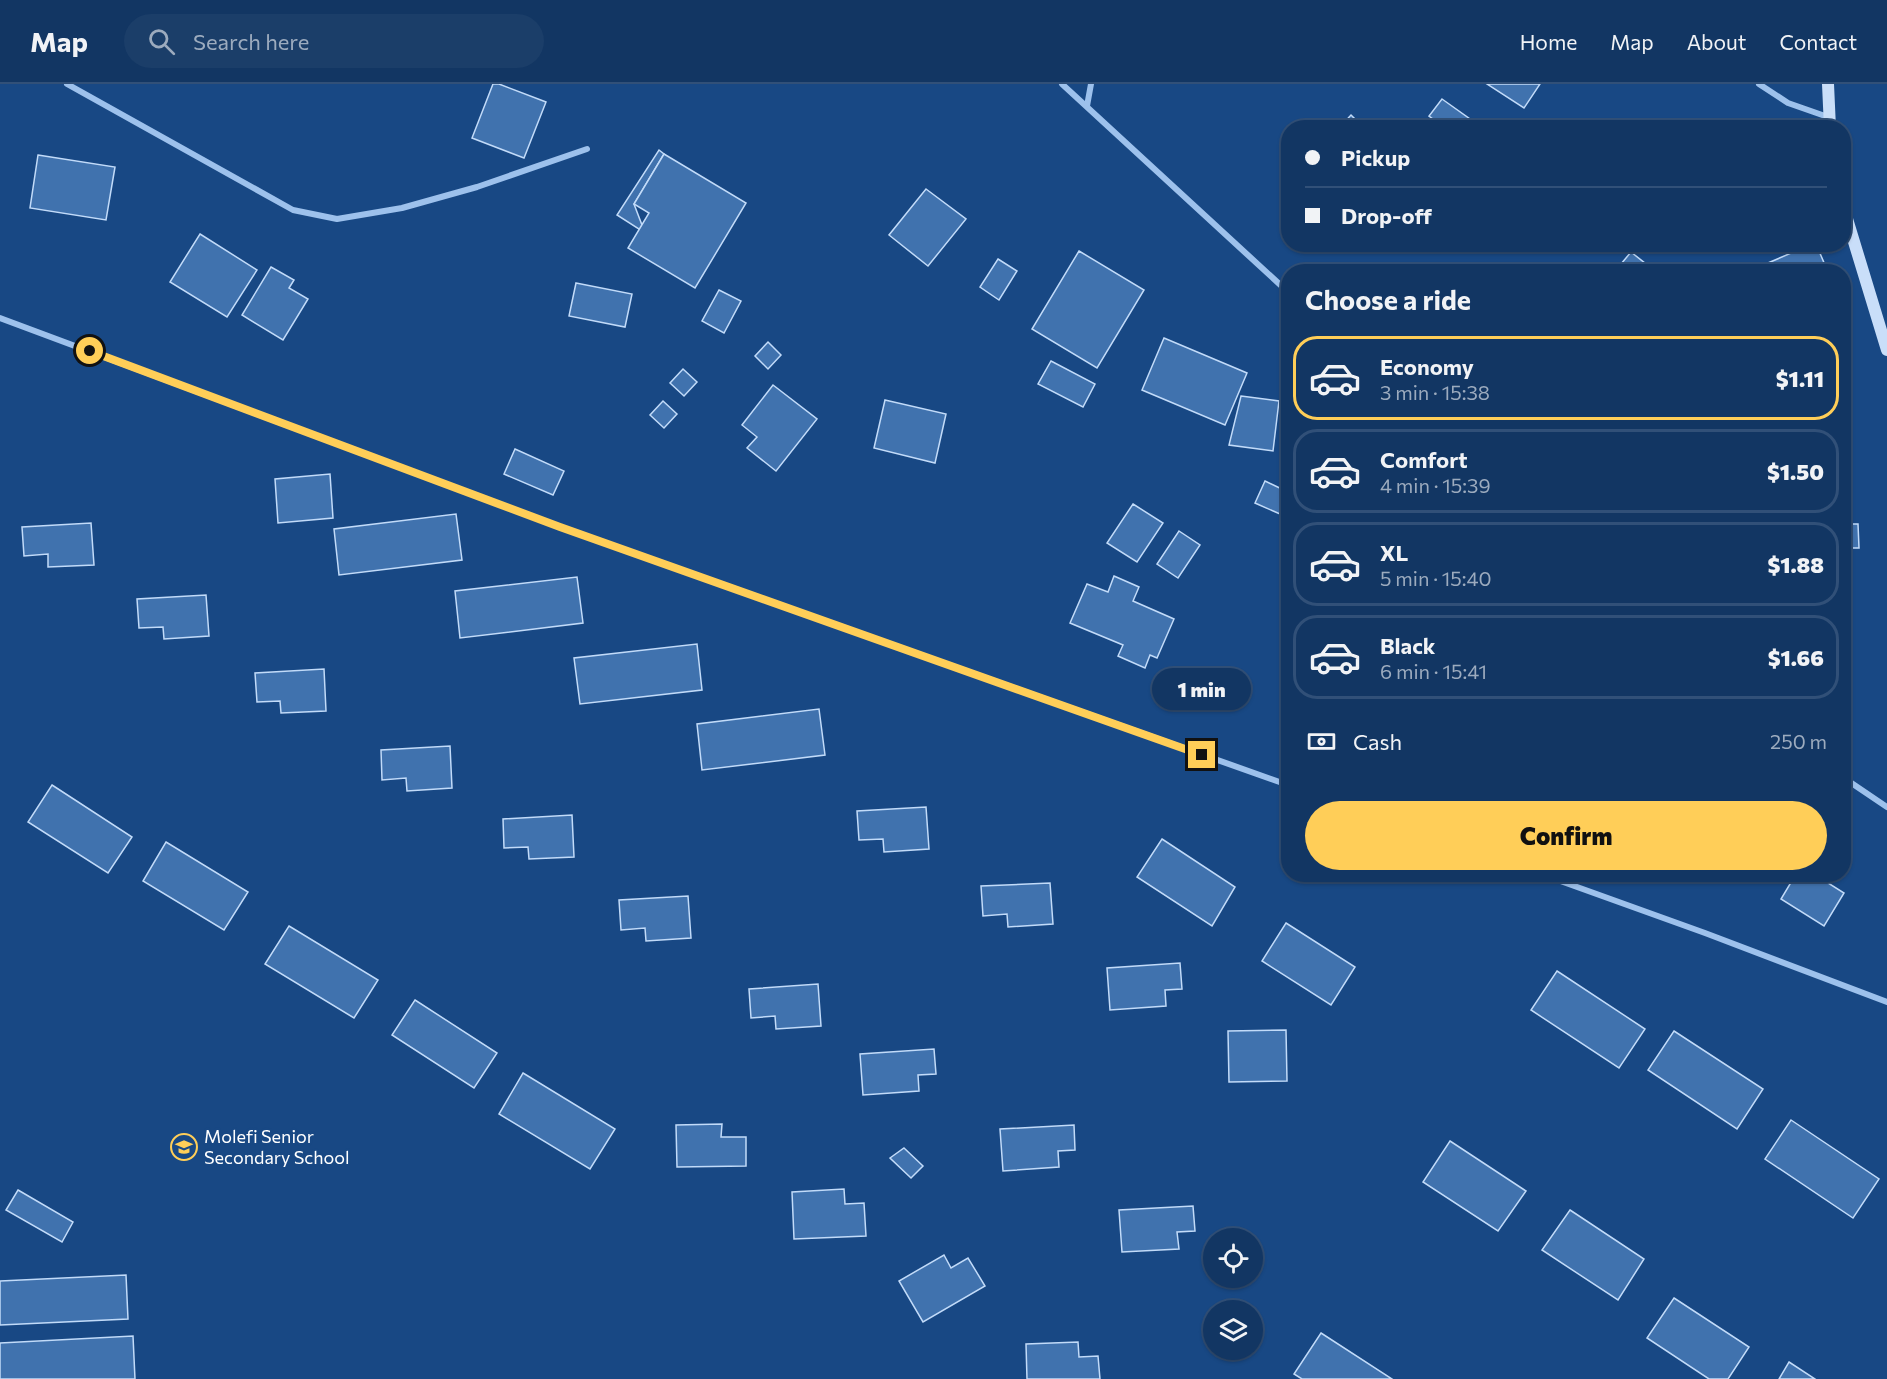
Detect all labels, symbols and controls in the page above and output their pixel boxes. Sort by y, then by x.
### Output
search box [124,14,544,68]
text: Map [30,24,88,58]
icon: search [145,25,178,58]
text: Search here [193,28,309,55]
text: Home [1520,29,1577,54]
text: Map [1610,29,1654,54]
text: About [1687,29,1746,54]
text: Contact [1779,29,1857,54]
text: Pickup [1341,144,1410,171]
text: Drop-off [1341,202,1432,229]
text: Choose a ride [1305,283,1471,316]
route start [76,337,103,364]
icon: car [1308,351,1362,405]
text: Economy [1380,353,1474,380]
text: $1.11 [1776,365,1824,392]
text: 3 min · 15:38 [1380,380,1490,404]
icon: car [1308,444,1362,498]
text: Comfort [1380,446,1468,473]
text: $1.50 [1767,458,1824,485]
text: 4 min · 15:39 [1380,473,1491,497]
icon: car [1308,537,1362,591]
text: XL [1380,539,1408,566]
text: $1.88 [1768,551,1824,578]
text: 5 min · 15:40 [1380,566,1492,590]
icon: car [1308,630,1362,684]
text: Black [1380,632,1435,659]
text: $1.66 [1768,644,1824,671]
text: 6 min · 15:41 [1380,659,1487,683]
callout: 1 min [1152,668,1252,710]
text: 1 min [1177,677,1226,701]
icon: cash [1305,725,1338,758]
text: Cash [1353,728,1402,755]
text: 250 m [1770,729,1827,753]
route end [1188,741,1215,768]
button: Confirm [1305,801,1827,870]
place label: Molefi Senior Secondary School [204,1125,350,1168]
school or university icon: Molefi Senior Secondary School [169,1132,199,1162]
map controls [1203,1228,1263,1360]
button: locate [1203,1228,1263,1288]
button: layers [1203,1300,1263,1360]

